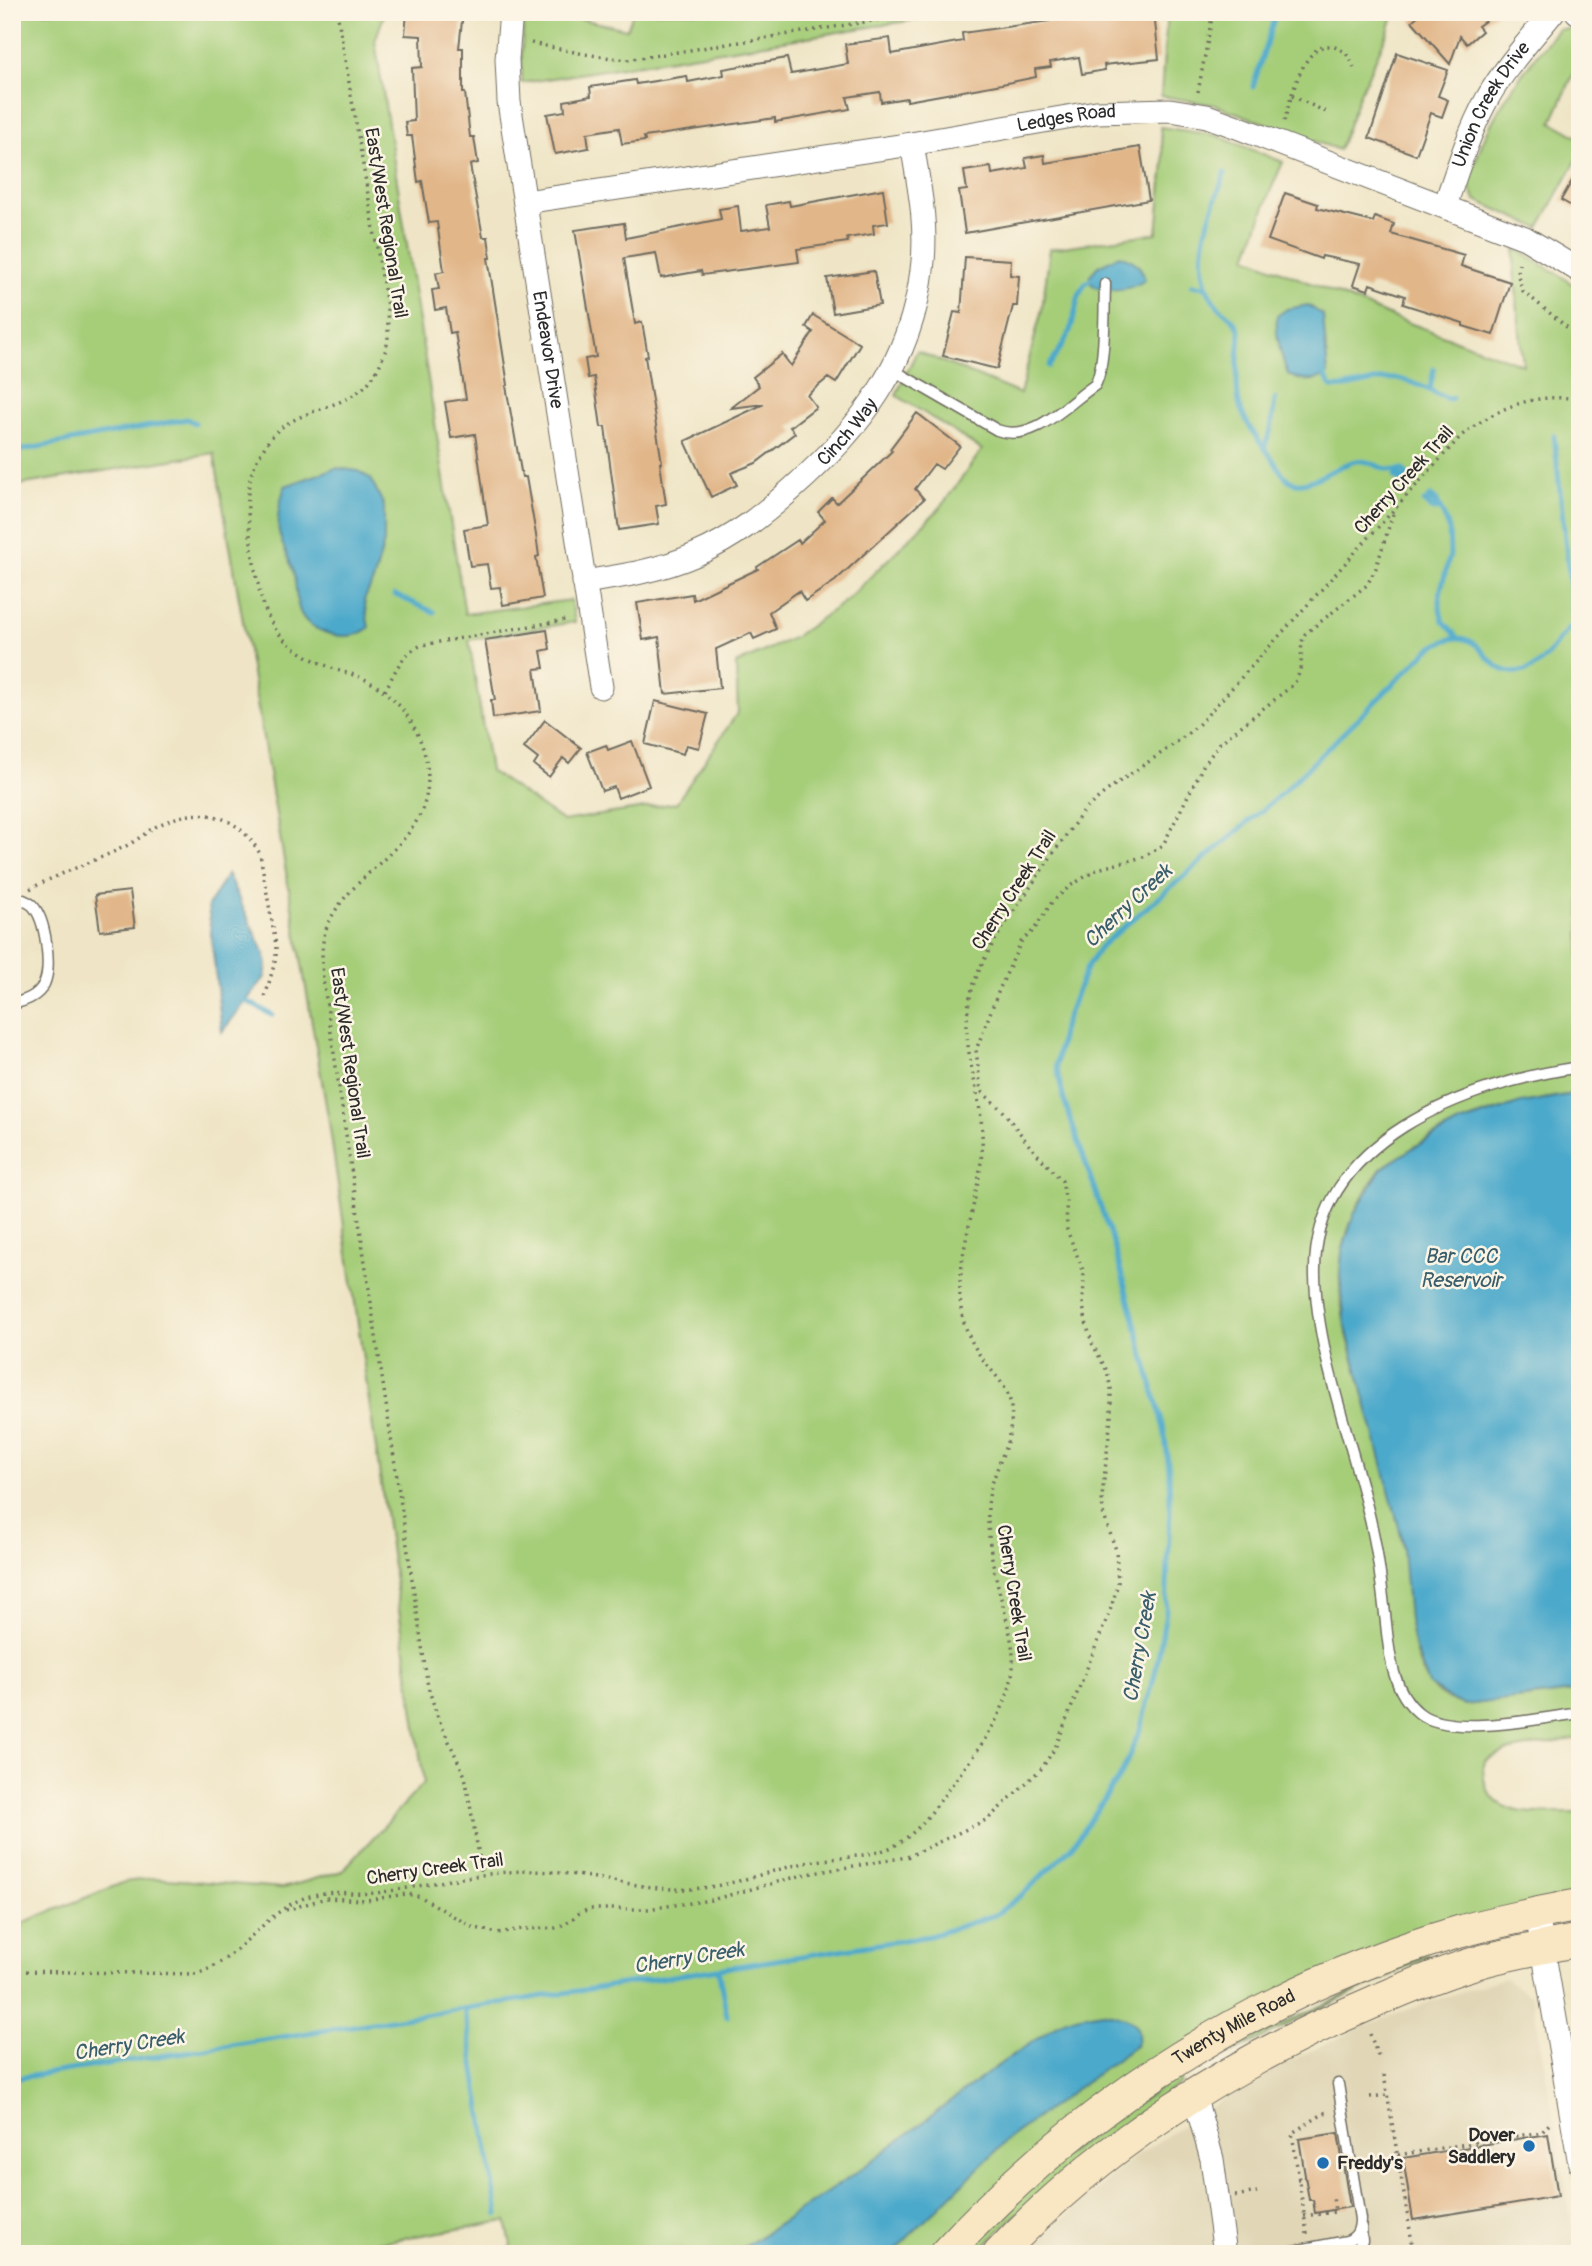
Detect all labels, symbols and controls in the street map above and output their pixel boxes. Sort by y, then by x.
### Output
street label: Union Creek Drive [1447,36,1536,171]
street label: Ledges Road [1015,99,1116,137]
street label: East/West Regional Trail [359,126,413,320]
street label: Endeavor Drive [527,289,569,411]
street label: Cinch Way [812,393,883,471]
street label: Cherry Creek Trail [1349,421,1459,539]
street label: Cherry Creek Trail [966,826,1062,954]
water label: Cherry Creek [1078,857,1179,954]
street label: East/West Regional Trail [325,966,375,1160]
water label: Bar CCC Reservoir [1420,1243,1504,1294]
street label: Cherry Creek Trail [991,1523,1037,1663]
water label: Cherry Creek [1117,1588,1163,1704]
street label: Cherry Creek Trail [365,1847,505,1891]
water label: Cherry Creek [632,1936,748,1980]
street label: Twenty Mile Road [1168,1984,1299,2071]
water label: Cherry Creek [72,2023,188,2067]
place label: Dover Saddlery [1448,2123,1516,2169]
marker: Dover Saddlery [1521,2138,1537,2154]
place label: Freddy's [1337,2151,1403,2175]
marker: Freddy's [1315,2155,1331,2171]

